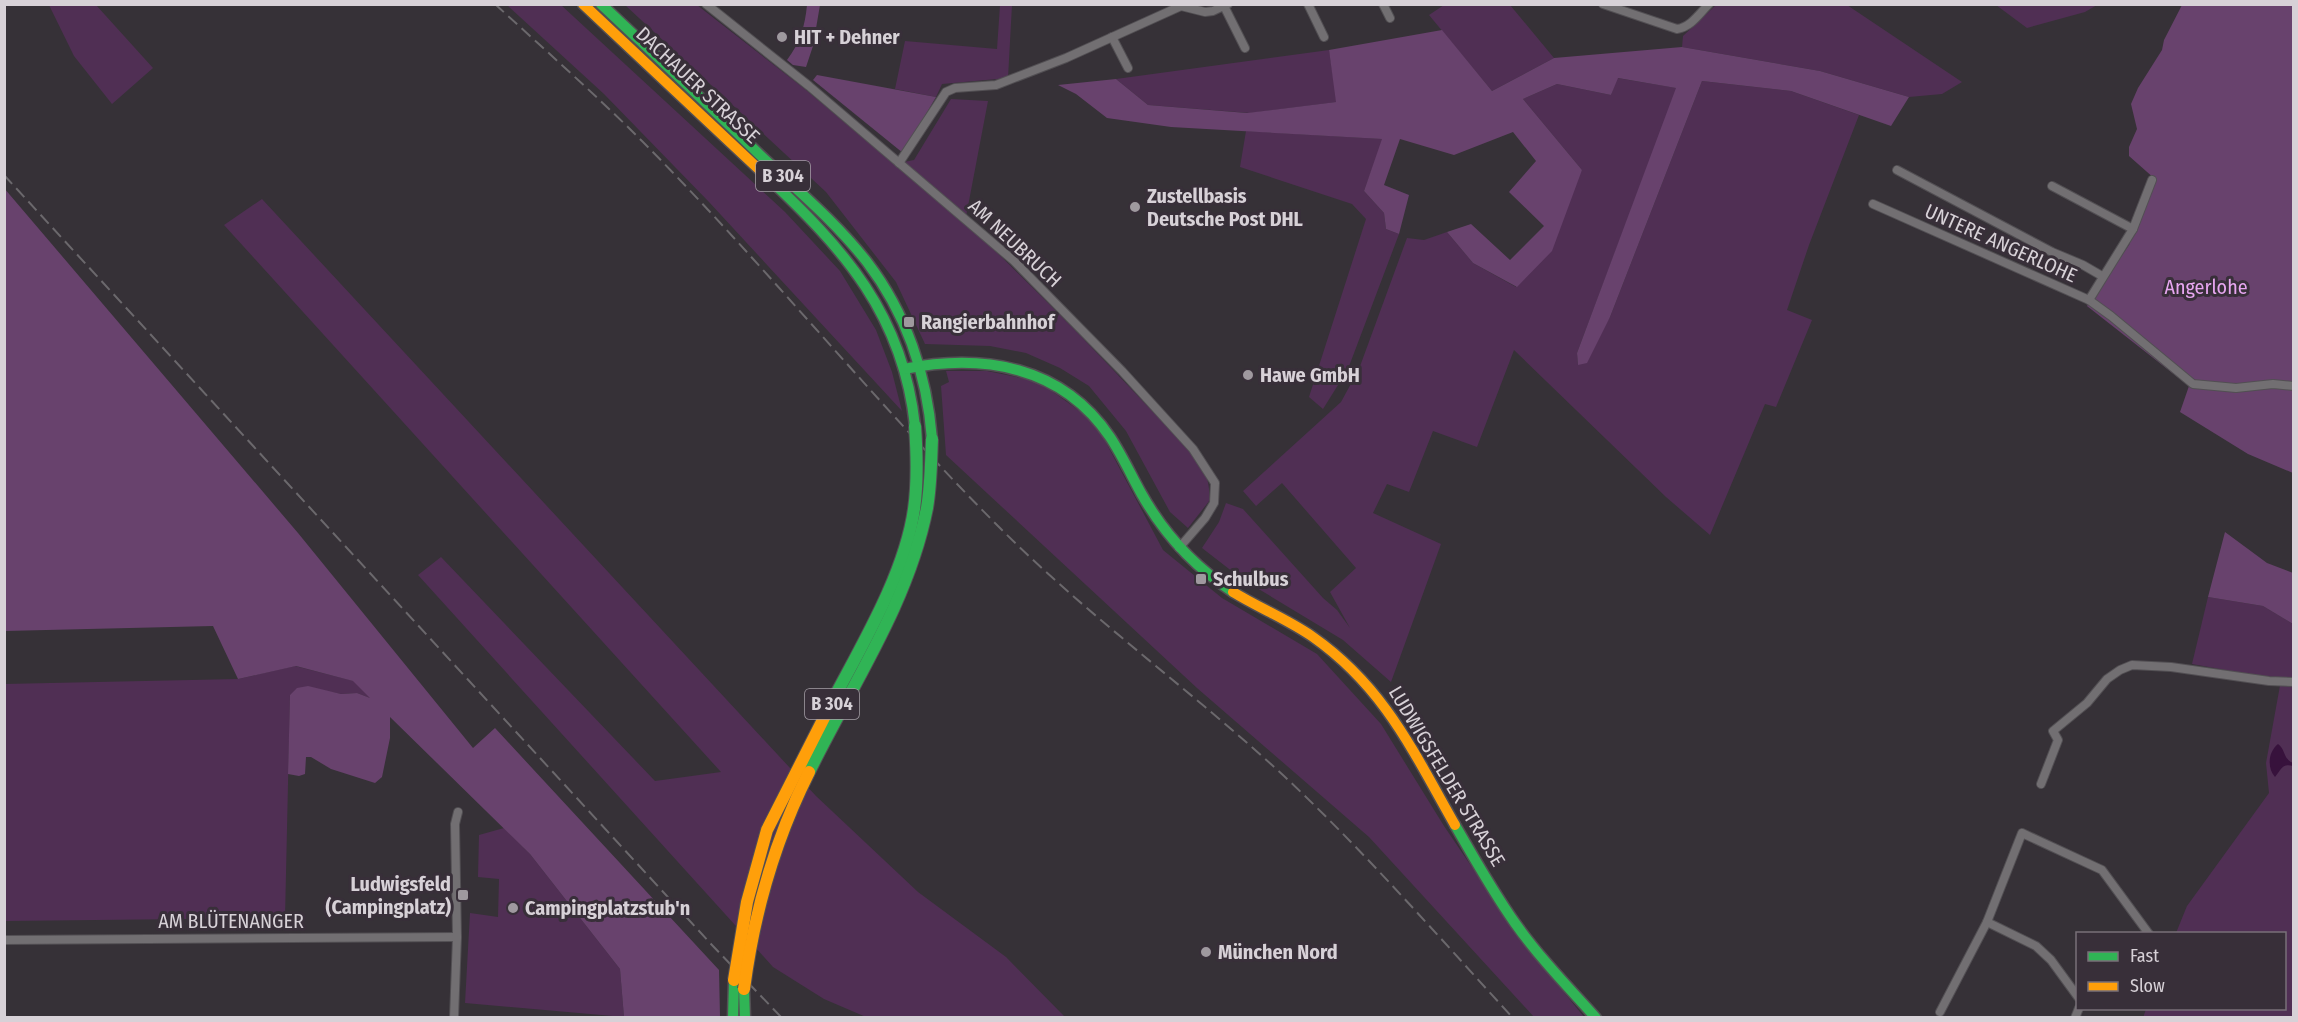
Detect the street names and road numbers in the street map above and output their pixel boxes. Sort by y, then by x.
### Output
street label: DACHAUER STRASSE [631,22,765,148]
road number: B 304 [756,161,810,191]
street label: AM NEUBRUCH [963,194,1067,292]
street label: UNTERE ANGERLOHE [1921,199,2081,287]
street label: LUDWIGSFELDER STRASSE [1384,681,1510,871]
road number: B 304 [805,689,859,719]
street label: AM BLÜTENANGER [158,909,304,933]

